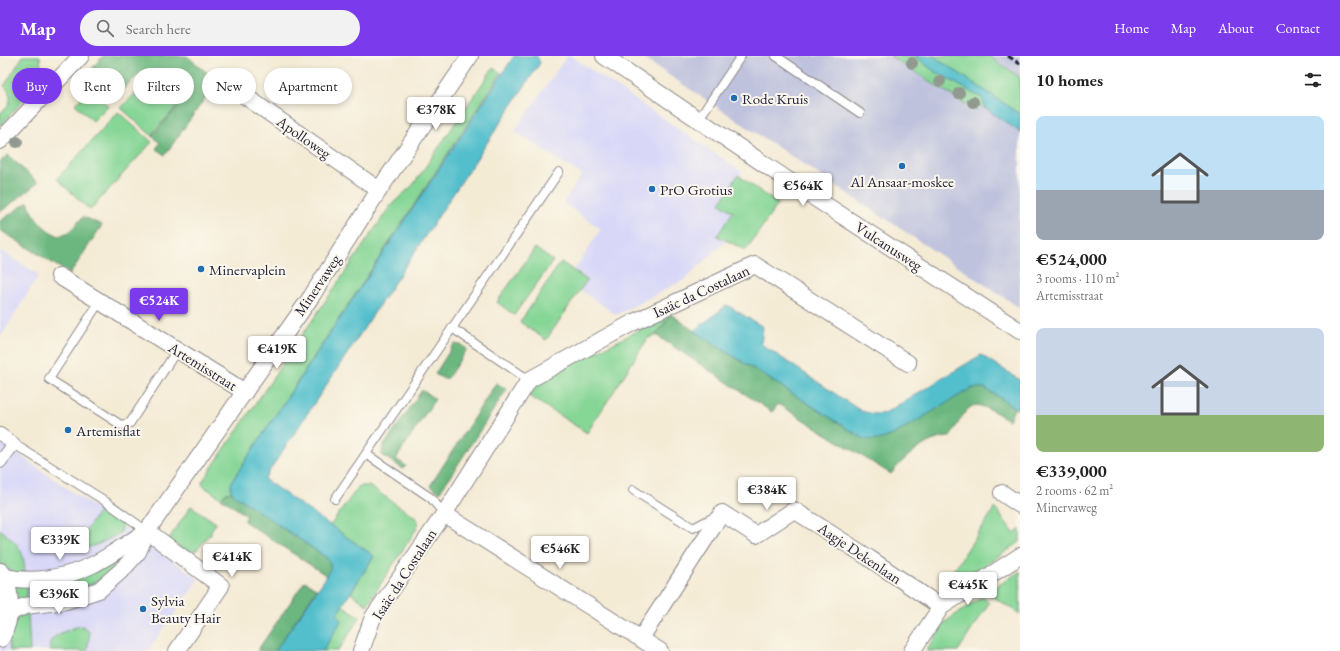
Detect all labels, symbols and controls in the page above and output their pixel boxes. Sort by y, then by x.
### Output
search box [80,10,360,46]
text: Map [20,16,56,41]
icon: search [94,17,116,39]
text: Search here [126,19,191,38]
text: Home [1114,19,1149,37]
text: Map [1171,19,1196,37]
text: About [1218,19,1254,37]
text: Contact [1276,19,1320,37]
chip: Buy [12,68,62,104]
chip: Rent [70,68,125,104]
chip: Filters [133,68,194,104]
chip: New [202,68,256,104]
chip: Apartment [264,68,352,104]
text: 10 homes [1036,69,1103,91]
icon: filters [1302,69,1324,91]
place label: Rode Kruis [742,89,808,108]
marker: Rode Kruis [729,93,739,103]
pin: €378K [408,97,464,131]
text: €378K [416,101,456,118]
street label: Apolloweg [272,111,335,163]
icon: home [1144,142,1216,214]
marker: Al Ansaar-moskee [897,161,907,171]
place label: Al Ansaar-moskee [849,172,954,191]
pin: €564K [775,173,831,207]
text: €564K [783,177,823,194]
place label: PrO Grotius [660,180,732,199]
marker: PrO Grotius [647,184,657,194]
street label: Vulcanusweg [852,217,927,275]
text: €524,000 [1036,248,1107,270]
street label: Minervaweg [289,250,345,319]
place label: Minervaplein [209,260,286,279]
street label: Isaäc da Costalaan [650,260,753,322]
marker: Minervaplein [196,264,206,274]
text: 3 rooms · 110 m² [1036,270,1120,287]
text: Artemisstraat [1036,287,1103,304]
pin: €524K [131,288,187,322]
text: €524K [139,292,179,309]
pin: €419K [249,336,305,370]
street label: Artemisstraat [164,337,241,395]
text: €419K [257,340,297,357]
icon: home [1144,354,1216,426]
place label: Artemisflat [75,421,141,440]
marker: Artemisflat [63,425,73,435]
text: €339,000 [1036,460,1107,482]
pin: €384K [739,477,795,511]
text: €384K [747,481,787,498]
text: 2 rooms · 62 m² [1036,482,1113,499]
text: Minervaweg [1036,499,1097,516]
street label: Aagje Dekenlaan [814,517,906,588]
street label: Isaäc da Costalaan [368,525,441,623]
pin: €339K [32,527,88,561]
text: €339K [40,531,80,548]
pin: €546K [532,536,588,570]
text: €546K [540,540,580,557]
pin: €414K [204,544,260,578]
text: €414K [212,548,252,565]
pin: €445K [940,572,996,606]
text: €445K [948,576,988,593]
pin: €396K [31,581,87,615]
text: €396K [39,585,79,602]
place label: Sylvia Beauty Hair [151,591,221,627]
marker: Sylvia Beauty Hair [138,604,148,614]

